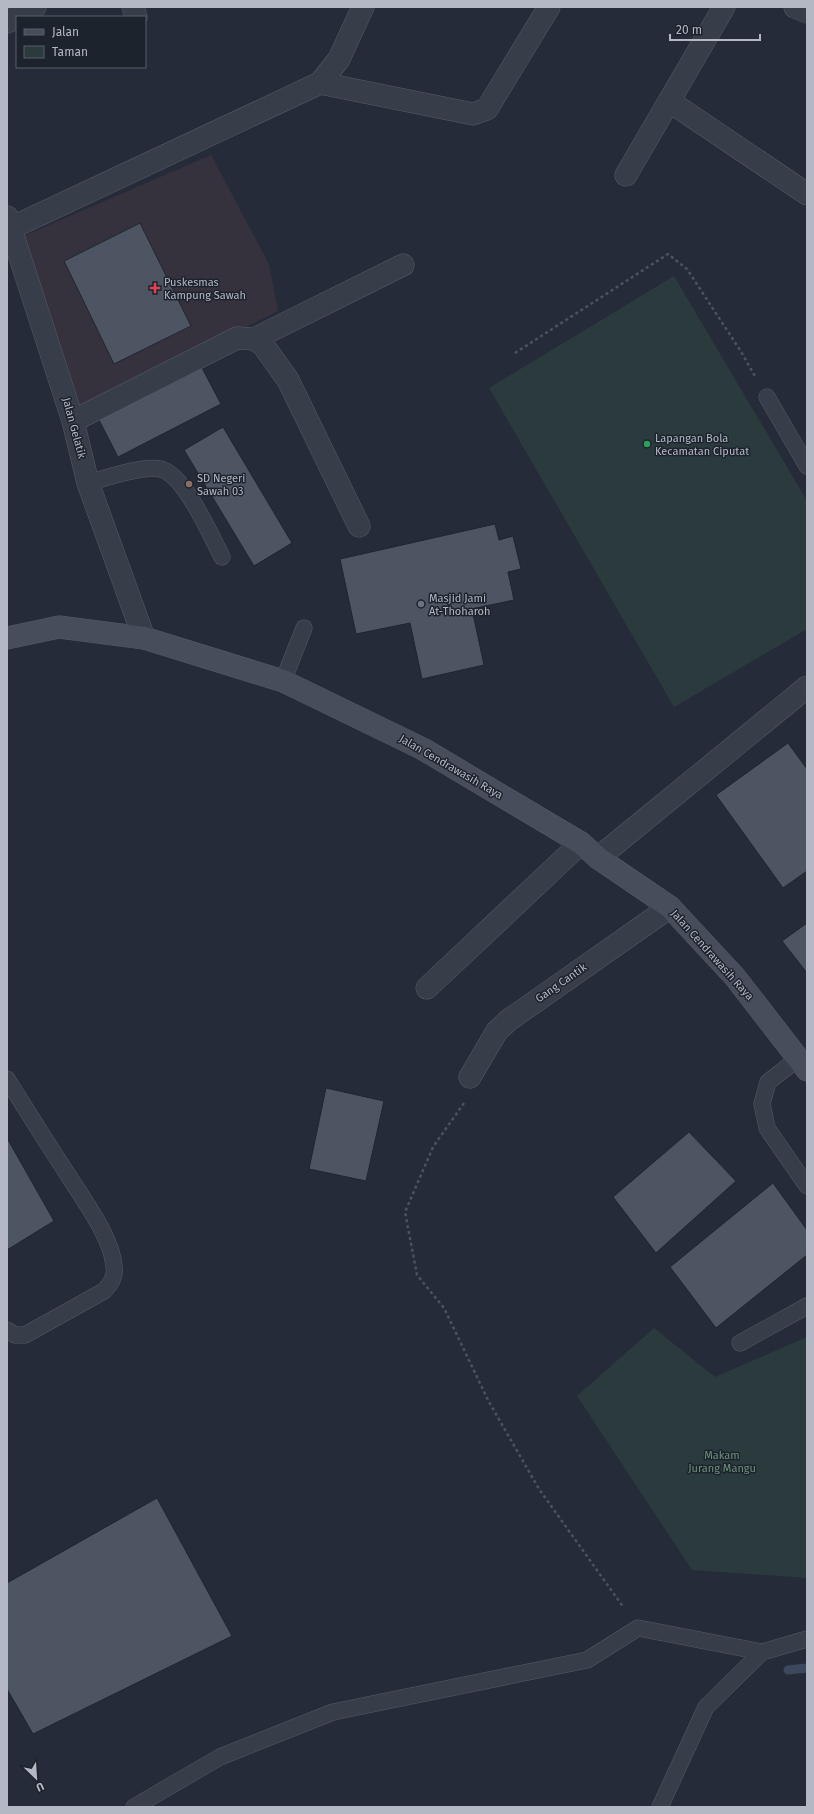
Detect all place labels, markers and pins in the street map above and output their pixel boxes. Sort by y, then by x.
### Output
place label: Puskesmas Kampung Sawah [164,276,246,302]
marker: Puskesmas Kampung Sawah [149,282,161,294]
place label: Lapangan Bola Kecamatan Ciputat [655,432,749,458]
marker: Lapangan Bola Kecamatan Ciputat [642,439,652,449]
place label: SD Negeri Sawah 03 [197,472,245,498]
marker: SD Negeri Sawah 03 [184,479,194,489]
place label: Masjid Jami At-Thoharoh [429,592,491,618]
marker: Masjid Jami At-Thoharoh [416,599,426,609]

